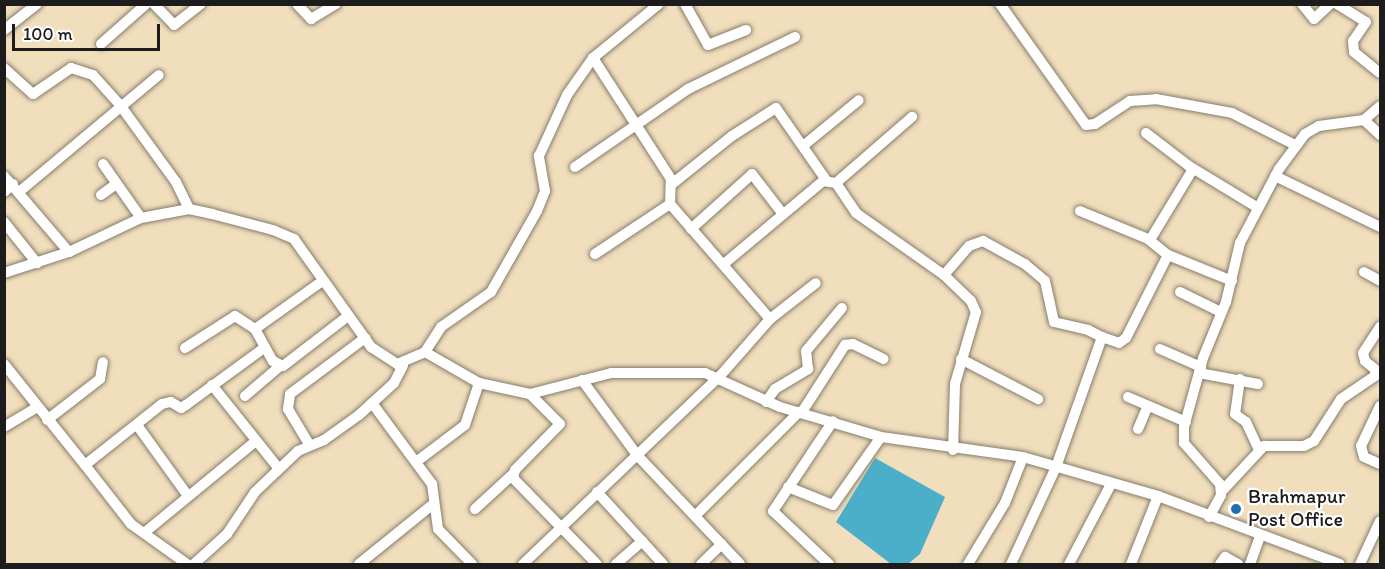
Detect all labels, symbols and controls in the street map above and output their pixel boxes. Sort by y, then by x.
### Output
scale bar [15,12,164,50]
text: 100 m [23,23,73,45]
place label: Brahmapur Post Office [1248,485,1345,532]
marker: Brahmapur Post Office [1229,502,1243,516]

